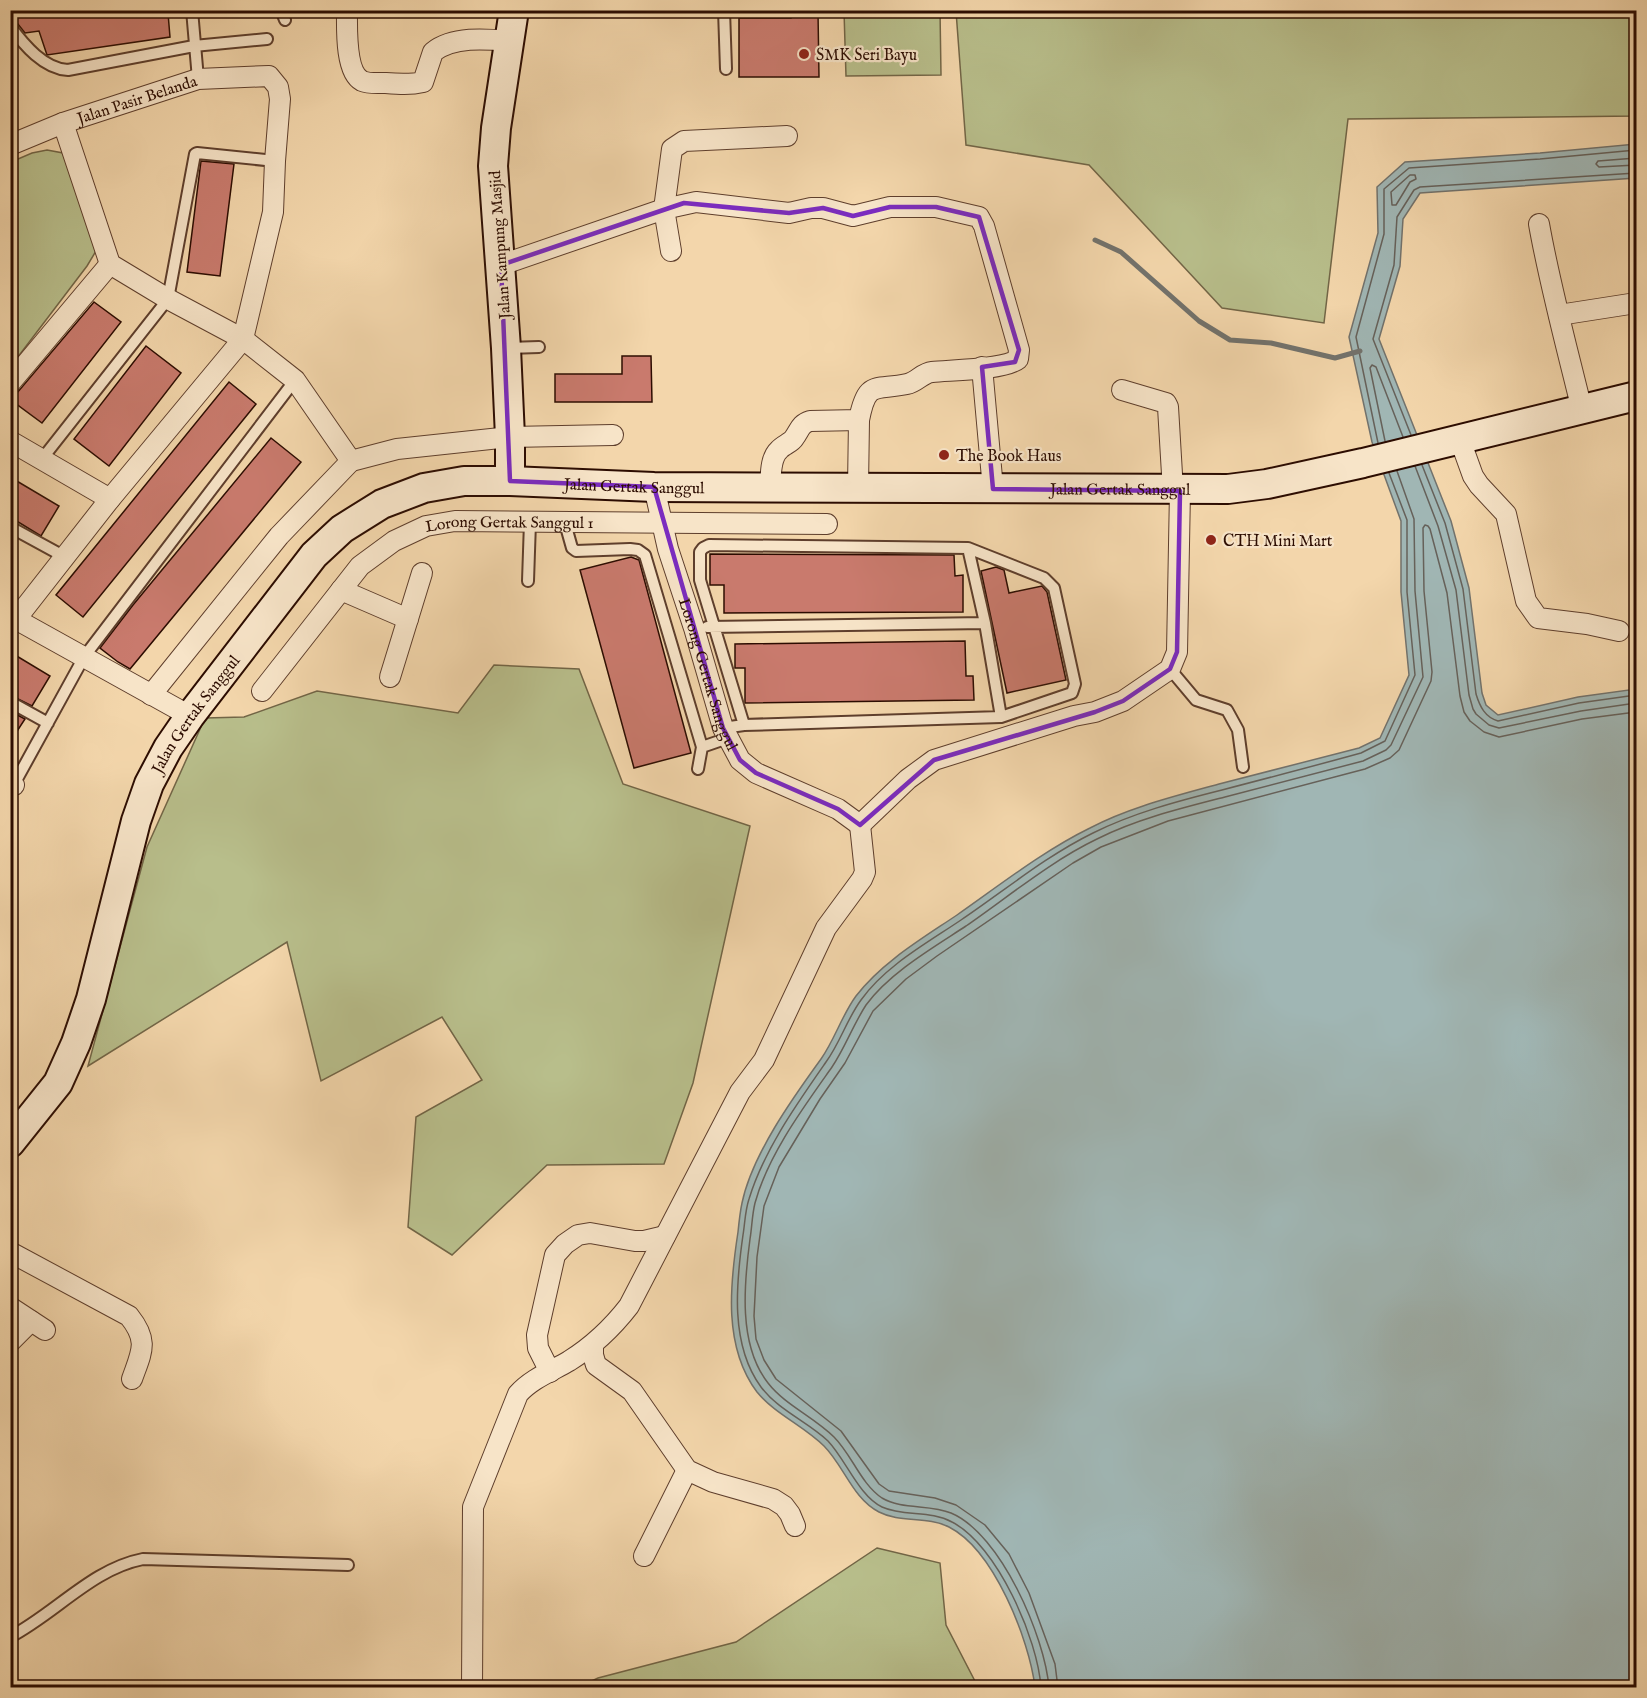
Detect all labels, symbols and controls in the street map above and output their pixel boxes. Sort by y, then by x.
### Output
place label: SMK Seri Bayu [816,46,917,66]
marker: SMK Seri Bayu [797,47,811,61]
street label: Jalan Pasir Belanda [73,72,200,130]
street label: Jalan Kampung Masjid [486,169,516,322]
place label: The Book Haus [956,447,1062,467]
marker: The Book Haus [937,448,951,462]
street label: Jalan Gertak Sanggul [562,475,705,499]
street label: Jalan Gertak Sanggul [1048,480,1191,501]
street label: Lorong Gertak Sanggul 1 [424,513,594,538]
place label: CTH Mini Mart [1223,532,1333,552]
marker: CTH Mini Mart [1204,533,1218,547]
street label: Lorong Gertak Sanggul [673,596,742,755]
street label: Jalan Gertak Sanggul [147,651,245,779]

